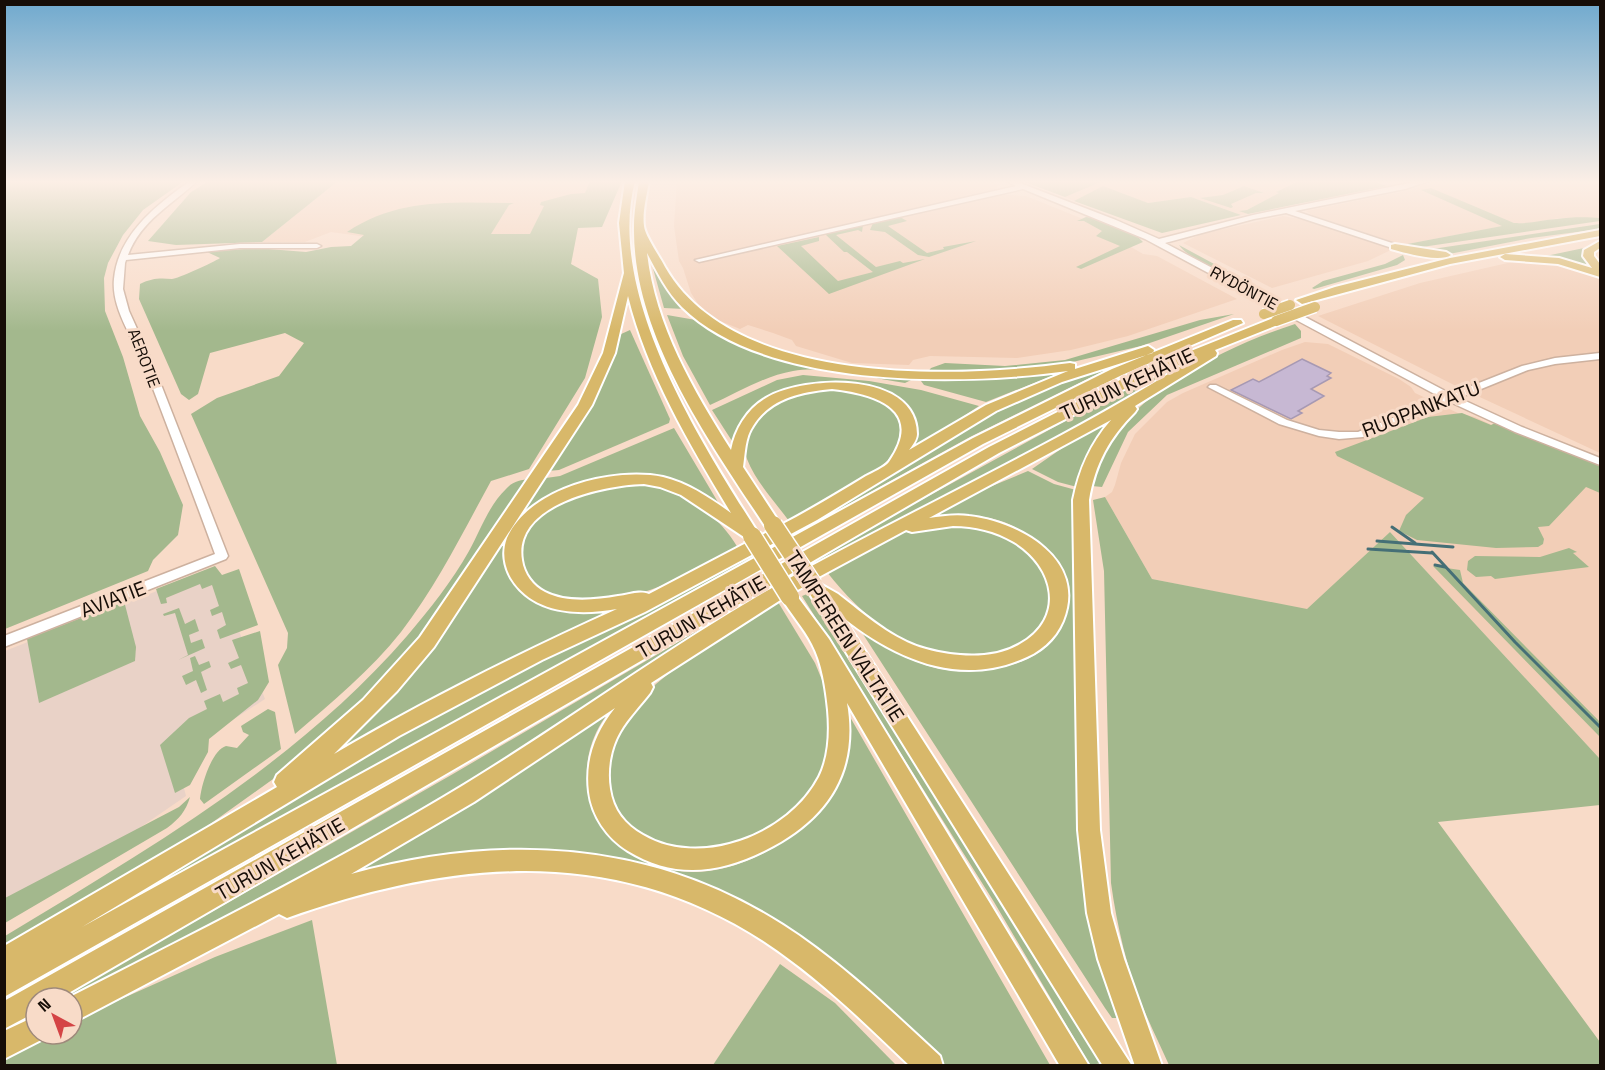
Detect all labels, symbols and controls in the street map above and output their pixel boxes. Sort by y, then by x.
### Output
street label: RYDÖNTIE [1206,261,1282,315]
street label: AEROTIE [123,325,165,391]
street label: TURUN KEHÄTIE [1056,342,1198,426]
street label: RUOPANKATU [1358,375,1484,443]
street label: TAMPEREEN VALTATIE [780,545,910,727]
street label: TURUN KEHÄTIE [632,569,770,665]
street label: AVIATIE [77,575,149,623]
street label: TURUN KEHÄTIE [211,811,349,907]
north arrow [24,986,84,1046]
text: N [34,994,55,1017]

